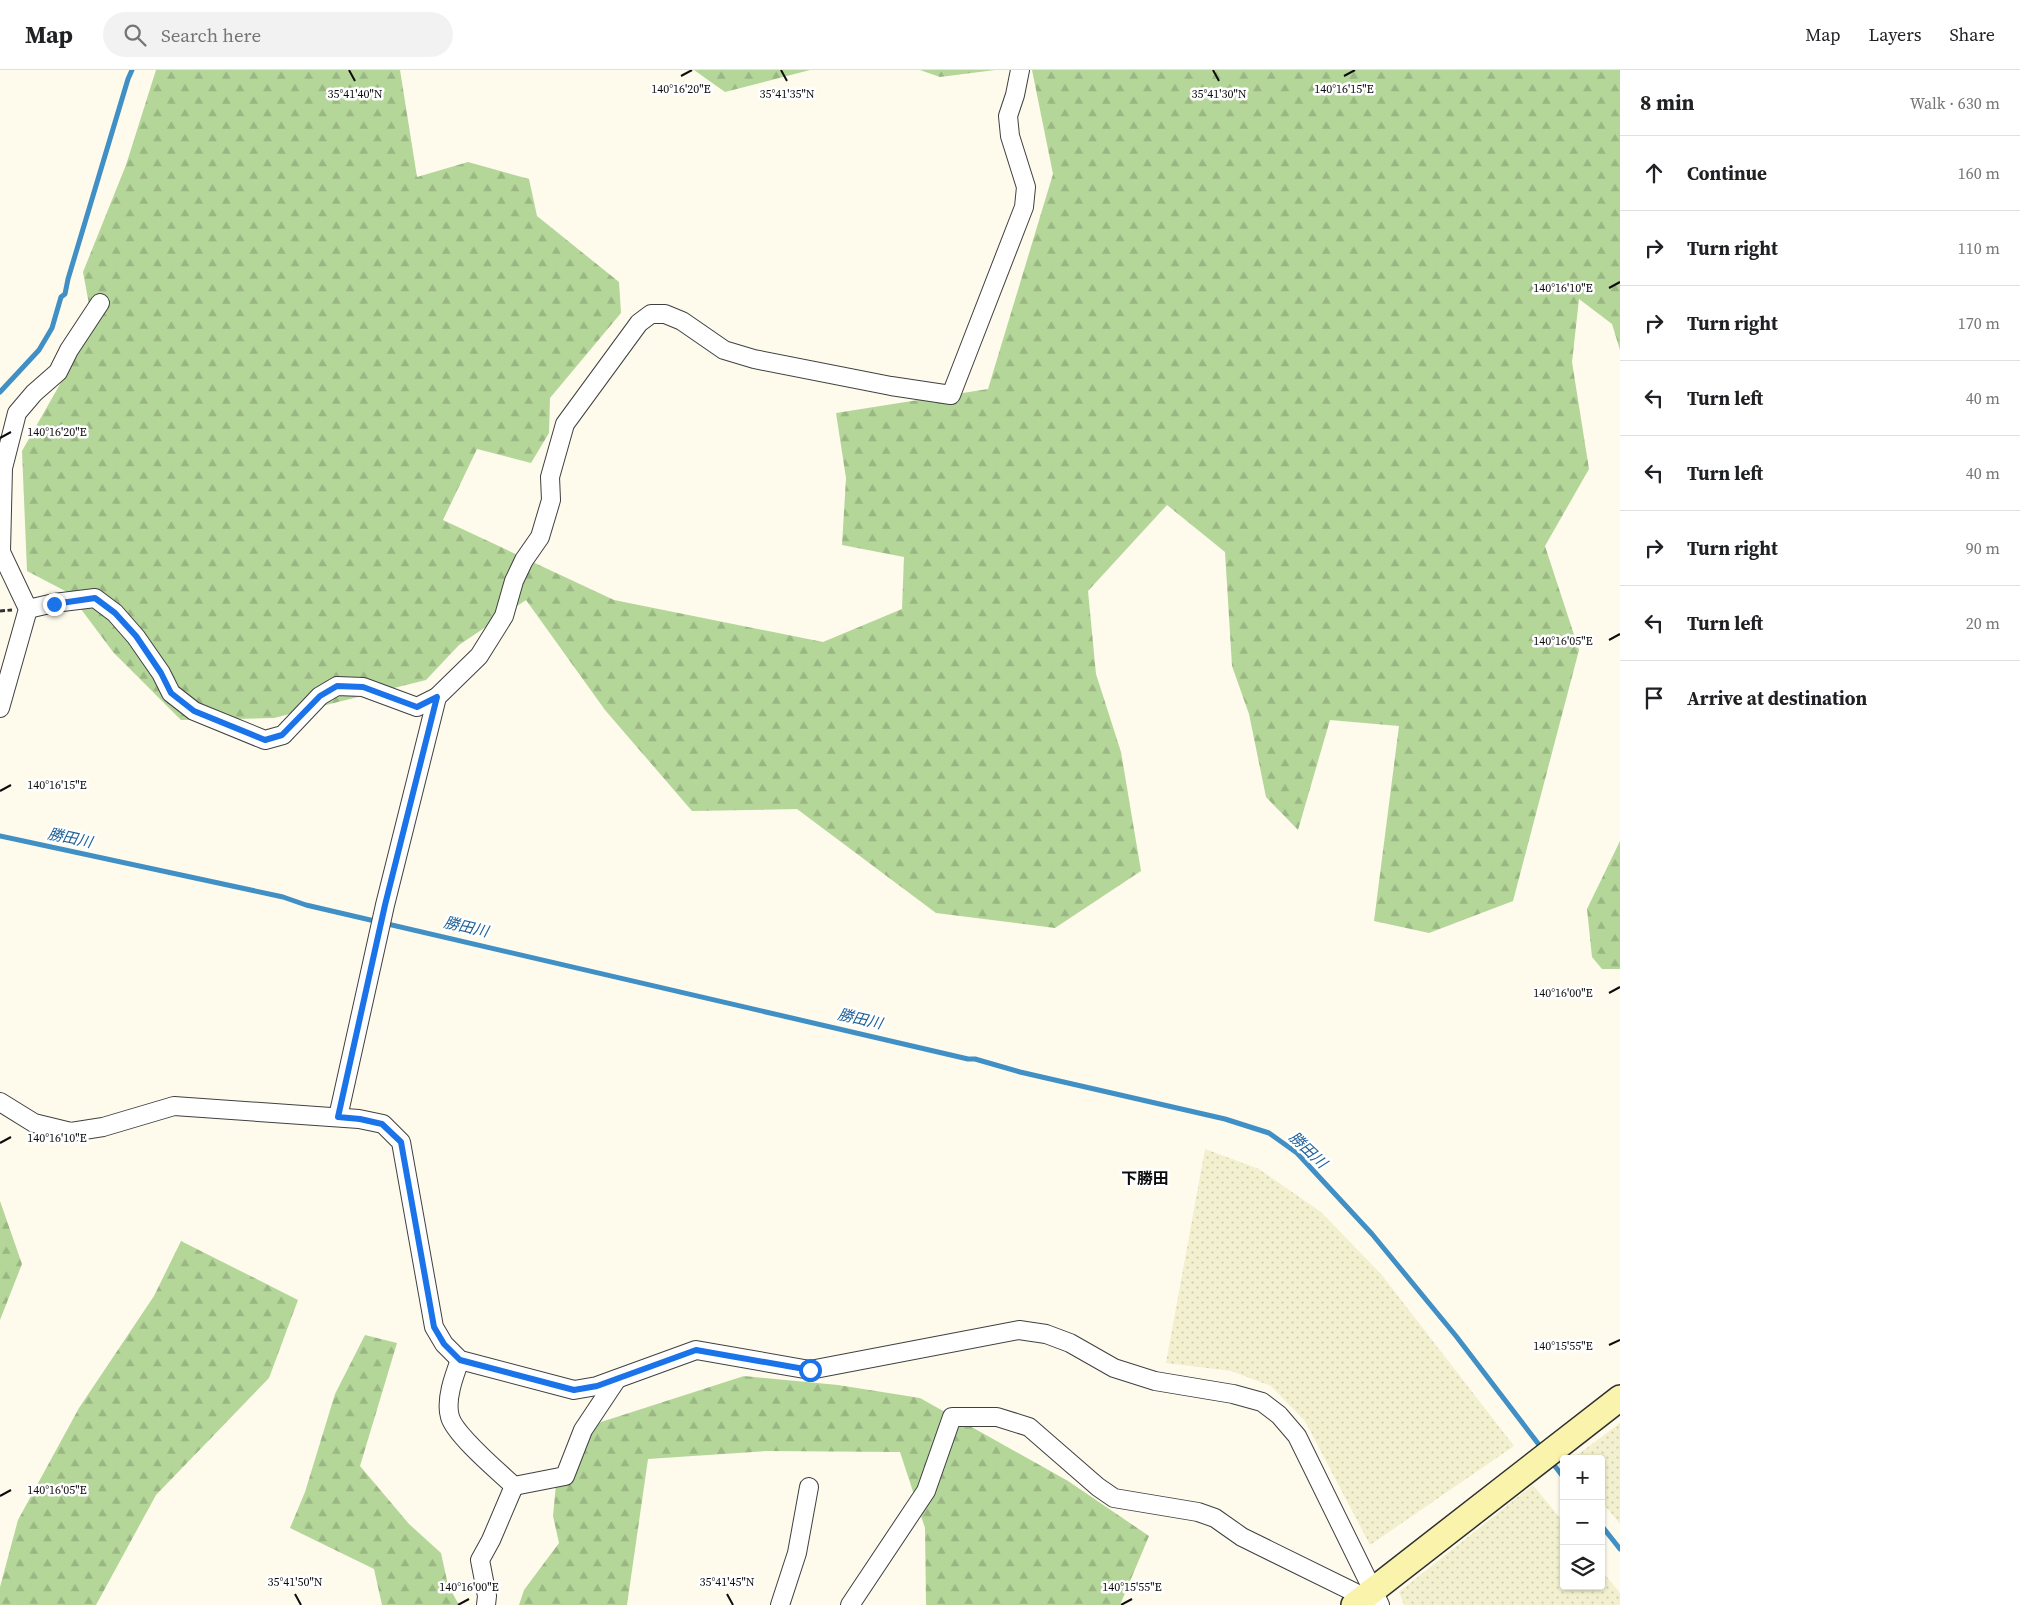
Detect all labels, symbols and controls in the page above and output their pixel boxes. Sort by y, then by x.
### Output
search box [103,12,453,57]
text: Map [25,18,73,51]
icon: search [121,21,149,49]
text: Search here [161,22,261,48]
text: Map [1805,22,1840,47]
text: Layers [1868,22,1921,47]
text: Share [1949,22,1995,47]
text: 140°16'20"E [651,81,711,97]
text: 140°16'15"E [1314,81,1374,97]
text: 35°41'40"N [327,86,383,102]
text: 35°41'35"N [759,86,815,102]
text: 35°41'30"N [1191,86,1247,102]
text: 8 min [1640,88,1695,117]
text: Walk · 630 m [1910,92,2000,114]
icon: ahead [1640,159,1668,187]
text: Continue [1687,160,1767,186]
text: 160 m [1958,162,2000,184]
icon: right [1640,234,1668,262]
text: Turn right [1687,235,1778,261]
text: 110 m [1958,237,2000,259]
text: 140°16'10"E [1533,280,1593,296]
icon: right [1640,309,1668,337]
text: Turn right [1687,310,1778,336]
text: 170 m [1958,312,2000,334]
icon: left [1640,384,1668,412]
text: Turn left [1687,385,1763,411]
text: 40 m [1966,387,2000,409]
text: 140°16'20"E [27,424,87,440]
icon: left [1640,459,1668,487]
text: Turn left [1687,460,1763,486]
text: 40 m [1966,462,2000,484]
icon: right [1640,534,1668,562]
text: Turn right [1687,535,1778,561]
text: 90 m [1966,537,2000,559]
route end [43,593,66,616]
icon: left [1640,609,1668,637]
text: Turn left [1687,610,1763,636]
text: 20 m [1966,612,2000,634]
text: 140°16'05"E [1533,633,1593,649]
icon: arrive [1640,684,1668,712]
text: Arrive at destination [1687,685,1867,711]
text: 140°16'15"E [27,777,87,793]
water label: 勝田川 [46,823,96,853]
water label: 勝田川 [442,911,492,942]
text: 140°16'00"E [1533,985,1593,1001]
water label: 勝田川 [836,1003,886,1034]
water label: 勝田川 [1285,1127,1333,1174]
text: 140°16'10"E [27,1130,87,1146]
district label: 下勝田 [1121,1167,1169,1189]
text: 140°15'55"E [1533,1338,1593,1354]
route start [799,1359,822,1382]
map controls [1560,1455,1605,1590]
button: + [1560,1455,1605,1500]
text: 140°16'05"E [27,1482,87,1498]
button: − [1560,1500,1605,1545]
button: layers [1560,1545,1605,1590]
text: 35°41'50"N [267,1574,323,1590]
text: 35°41'45"N [699,1574,755,1590]
text: 140°16'00"E [439,1579,499,1595]
text: 140°15'55"E [1102,1579,1162,1595]

